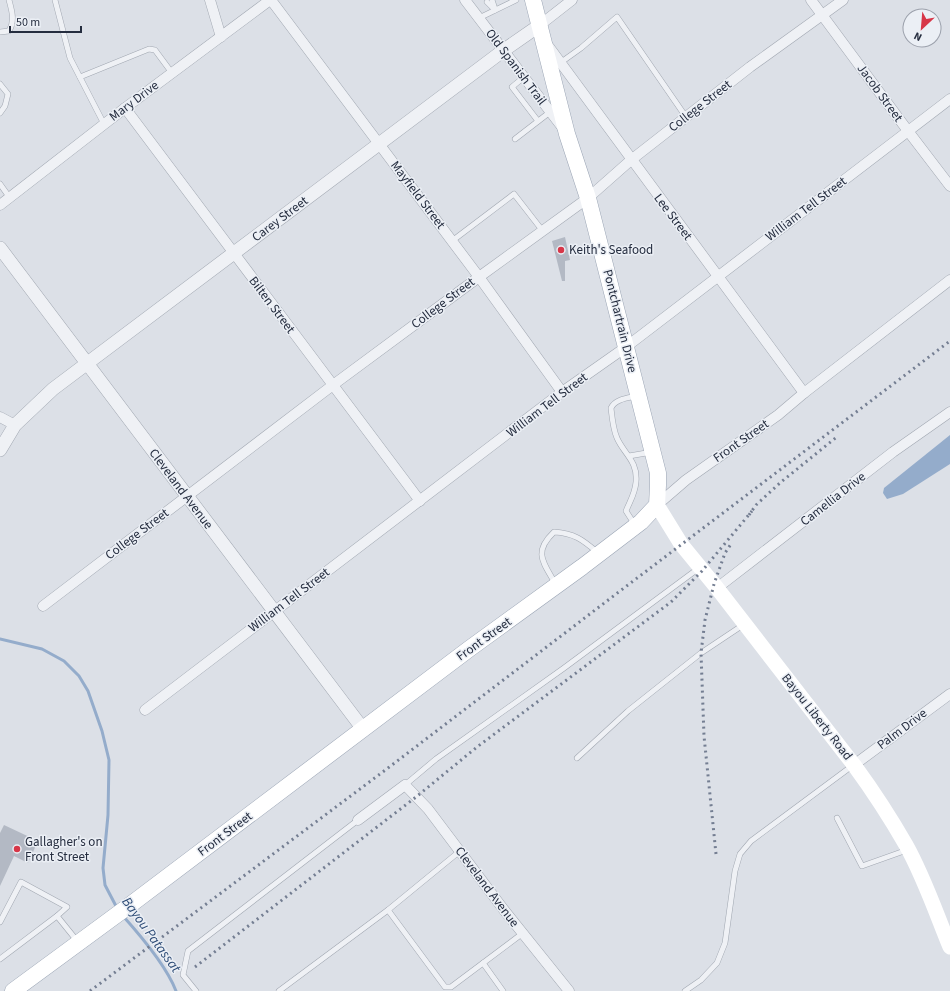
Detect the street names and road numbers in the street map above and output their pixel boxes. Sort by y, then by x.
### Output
street label: Old Spanish Trail [481,25,551,109]
street label: Jacob Street [853,60,908,126]
street label: College Street [665,75,736,136]
street label: Mary Drive [106,76,162,126]
street label: Mayfield Street [386,157,450,233]
street label: William Tell Street [762,172,851,246]
street label: Lee Street [649,190,697,245]
street label: Carey Street [248,192,312,246]
street label: Pontchartrain Drive [598,268,642,374]
street label: Bilten Street [245,273,300,338]
street label: College Street [407,273,479,333]
street label: William Tell Street [503,368,592,442]
street label: Front Street [710,415,773,467]
street label: Cleveland Avenue [145,445,217,533]
street label: Camellia Drive [797,468,869,530]
street label: College Street [101,504,173,564]
street label: William Tell Street [245,563,334,637]
street label: Front Street [453,612,516,665]
street label: Bayou Liberty Road [777,670,857,764]
street label: Palm Drive [873,704,931,754]
street label: Front Street [194,807,257,861]
street label: Cleveland Avenue [451,843,523,931]

